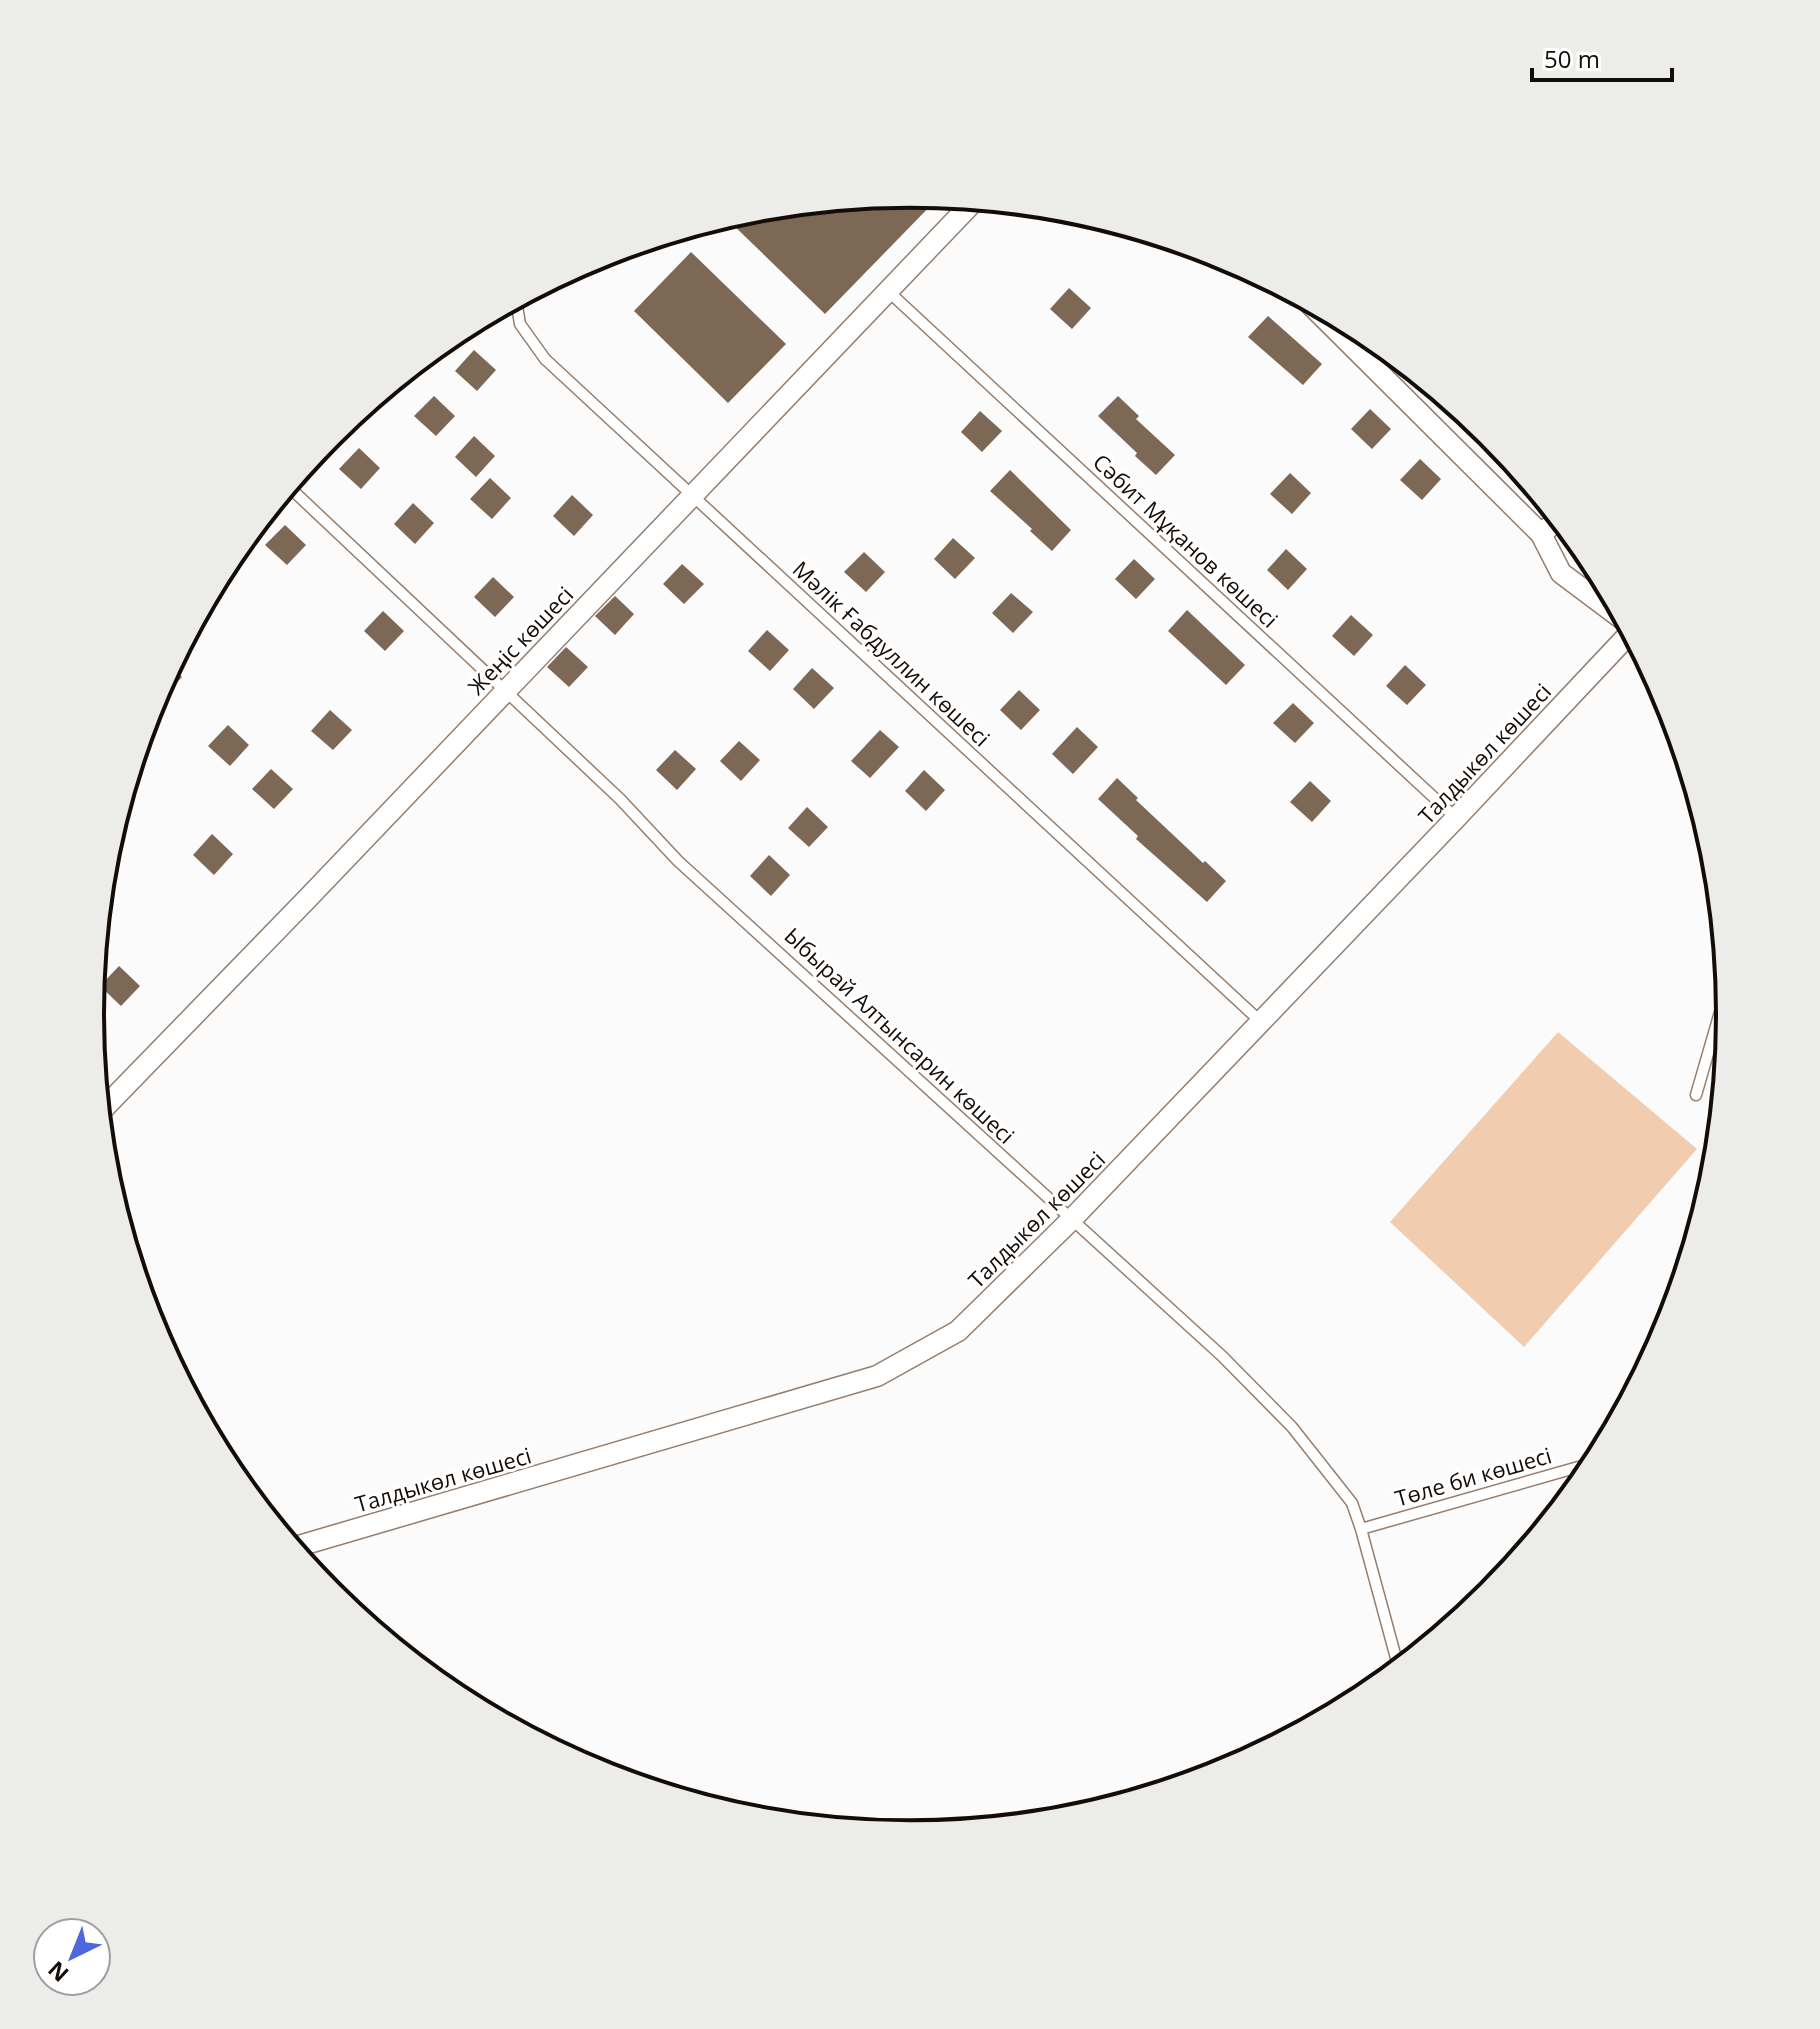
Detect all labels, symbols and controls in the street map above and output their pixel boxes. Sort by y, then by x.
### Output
scale bar [1532,32,1672,82]
text: 50 m [1544,42,1600,75]
street label: Сәбит Мұқанов көшесі [1087,446,1285,634]
street label: Мәлік Ғабдуллин көшесі [787,554,997,752]
street label: Жеңіс көшесі [461,579,579,701]
street label: Талдыкөл көшесі [1411,676,1557,830]
street label: Ыбырай Алтынсарин көшесі [779,920,1021,1150]
street label: Талдыкөл көшесі [961,1144,1111,1294]
street label: Талдыкөл көшесі [351,1439,535,1519]
street label: Төле би көшесі [1391,1439,1555,1513]
north arrow [32,1917,112,1997]
text: N [41,1955,74,1989]

